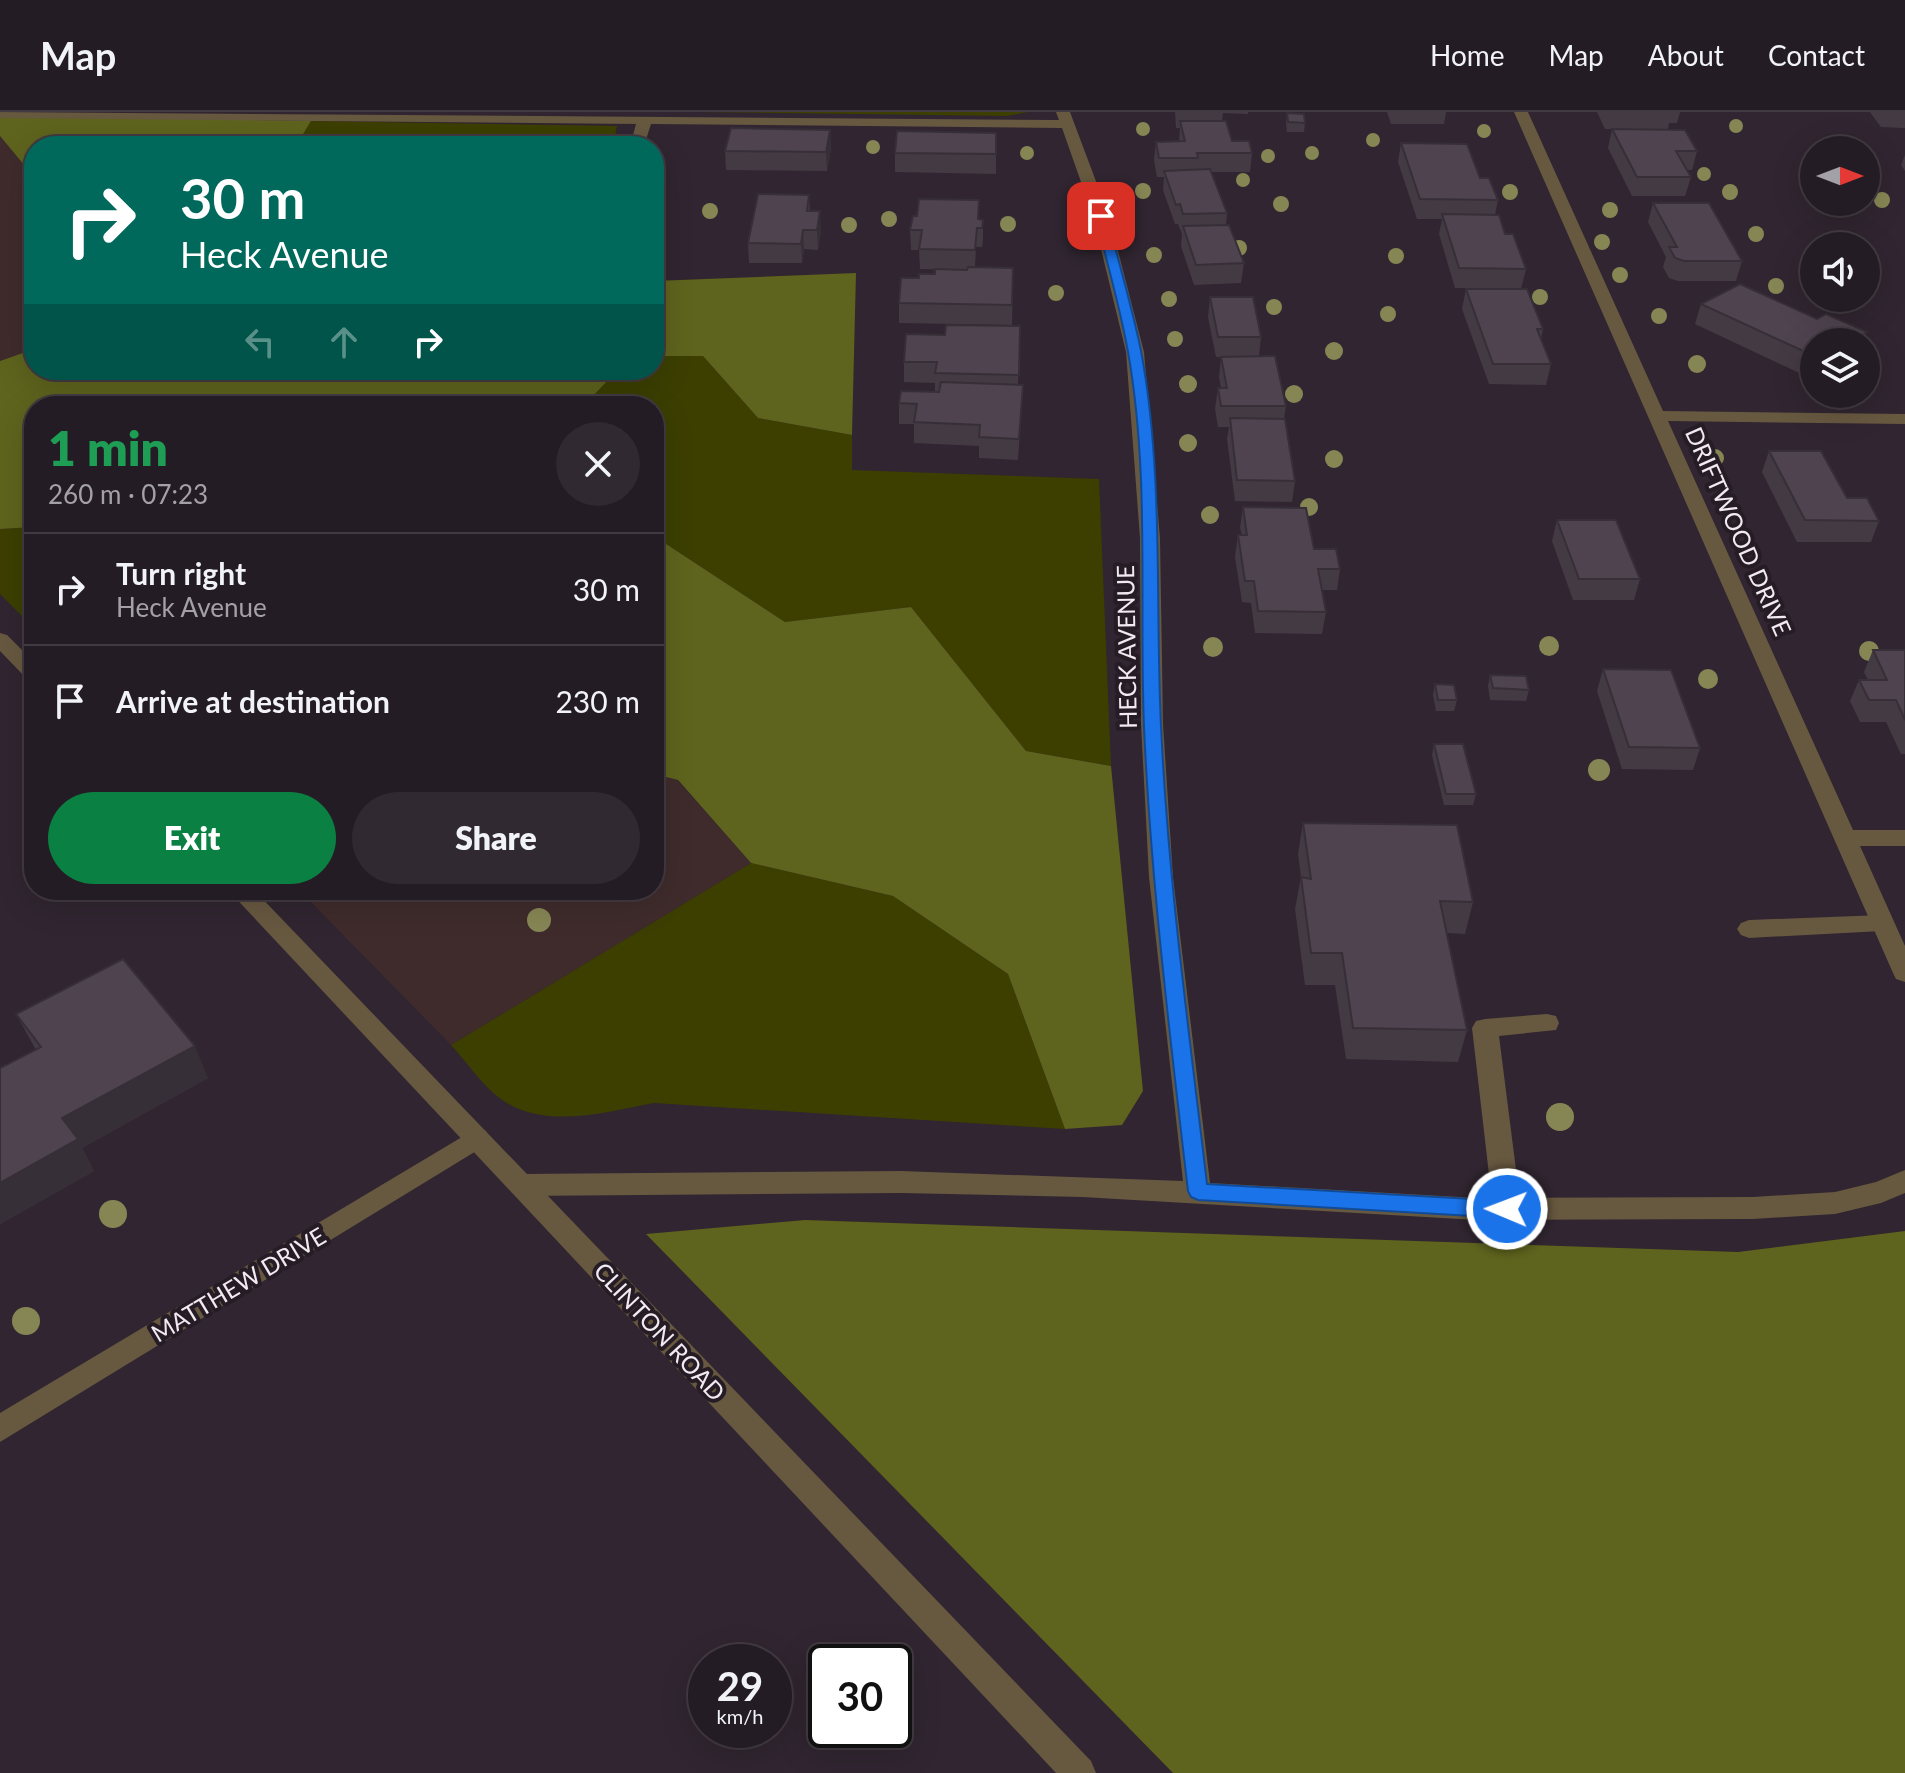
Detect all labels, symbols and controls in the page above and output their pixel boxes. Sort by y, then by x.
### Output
text: Map [40,32,116,78]
text: Home [1430,38,1505,72]
text: Map [1549,38,1604,72]
text: About [1648,38,1724,72]
text: Contact [1768,38,1865,72]
north arrow [1800,136,1880,216]
map controls [1800,136,1880,408]
text: 30 m [180,164,305,231]
icon: right [48,168,152,272]
pin [1067,182,1135,250]
icon: arrive [1079,194,1123,238]
text: Heck Avenue [180,232,389,276]
button: sound [1800,232,1880,312]
icon: left [238,320,282,364]
icon: ahead [322,320,366,364]
icon: right [406,320,450,364]
button: layers [1800,328,1880,408]
text: 1 min [48,419,168,476]
button: close [556,422,640,506]
street label: DRIFTWOOD DRIVE [1680,422,1798,640]
text: 260 m · 07:23 [48,478,208,510]
text: Turn right [116,555,246,591]
street label: HECK AVENUE [1110,565,1142,729]
icon: right [48,567,92,611]
text: 30 m [573,571,640,607]
text: Heck Avenue [116,591,267,623]
icon: arrive [48,679,92,723]
text: Arrive at destination [116,683,390,719]
text: 230 m [555,683,640,719]
button: Exit [48,792,336,884]
button: Share [352,792,640,884]
position arrow [1465,1167,1549,1251]
street label: MATTHEW DRIVE [146,1221,330,1347]
street label: CLINTON ROAD [588,1256,732,1406]
speed limit sign: 30 [808,1644,912,1748]
text: 29 [717,1662,763,1710]
text: km/h [717,1704,763,1728]

